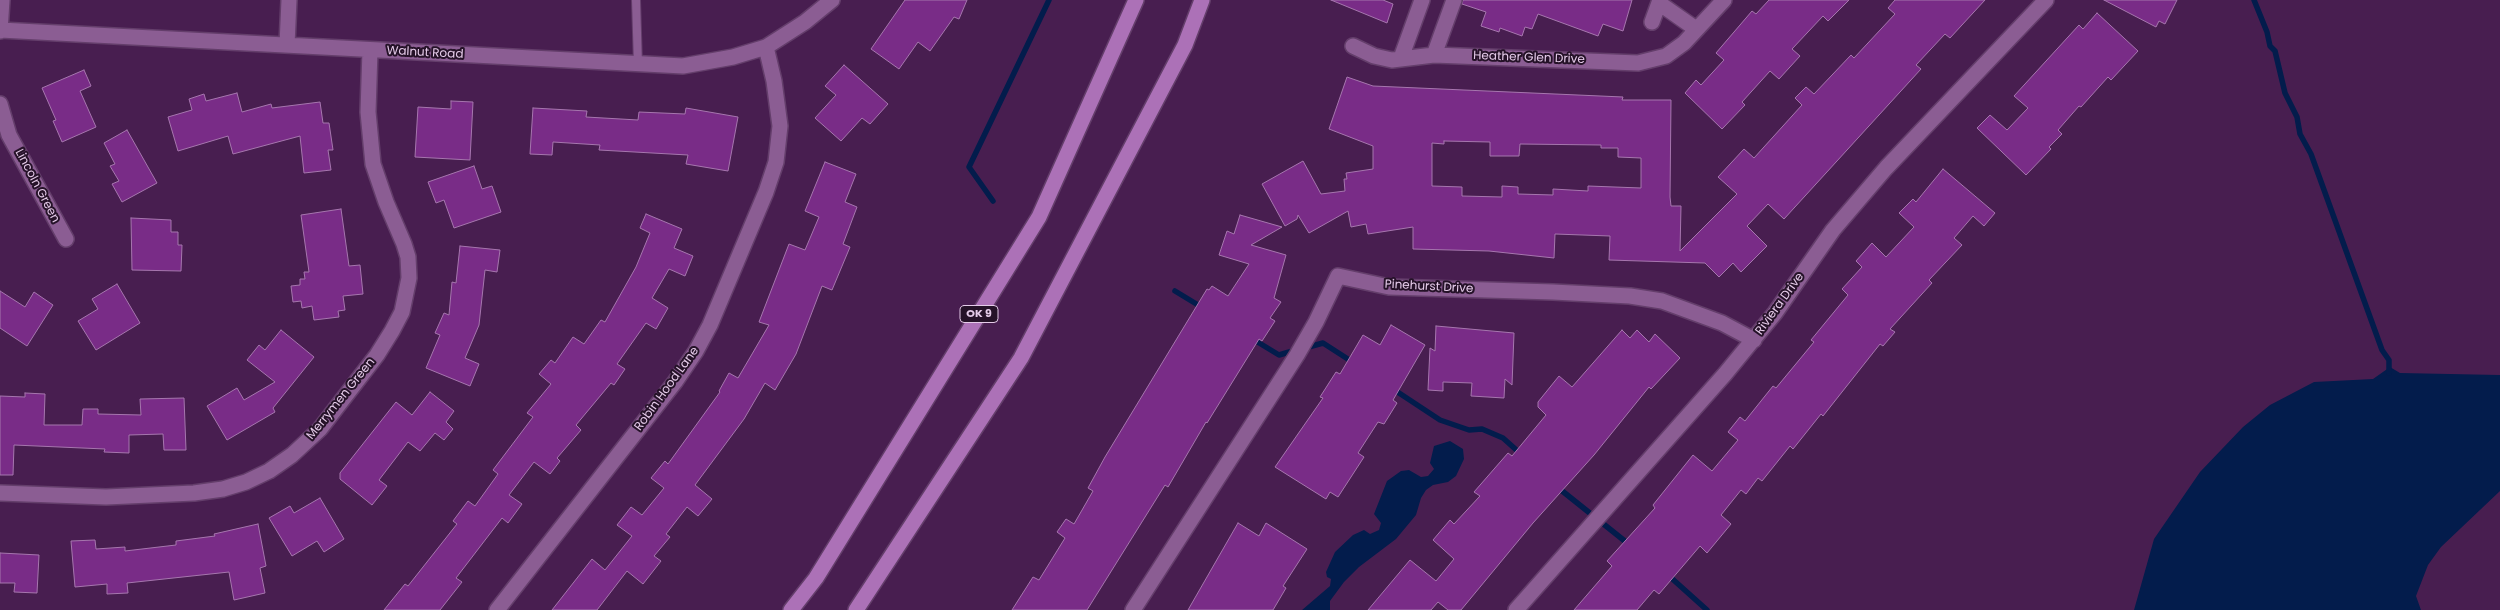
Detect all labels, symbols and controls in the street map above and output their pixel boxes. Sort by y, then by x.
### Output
street label: Walnut Road [386,44,464,62]
street label: Heather Glen Drive [1473,49,1585,67]
street label: Lincoln Green [12,147,62,225]
street label: Riviera Drive [1753,270,1807,338]
street label: Pinehurst Drive [1384,277,1474,297]
road number: OK 9 [960,306,998,322]
street label: Robin Hood Lane [632,344,702,434]
street label: Merrymen Green [304,355,378,443]

